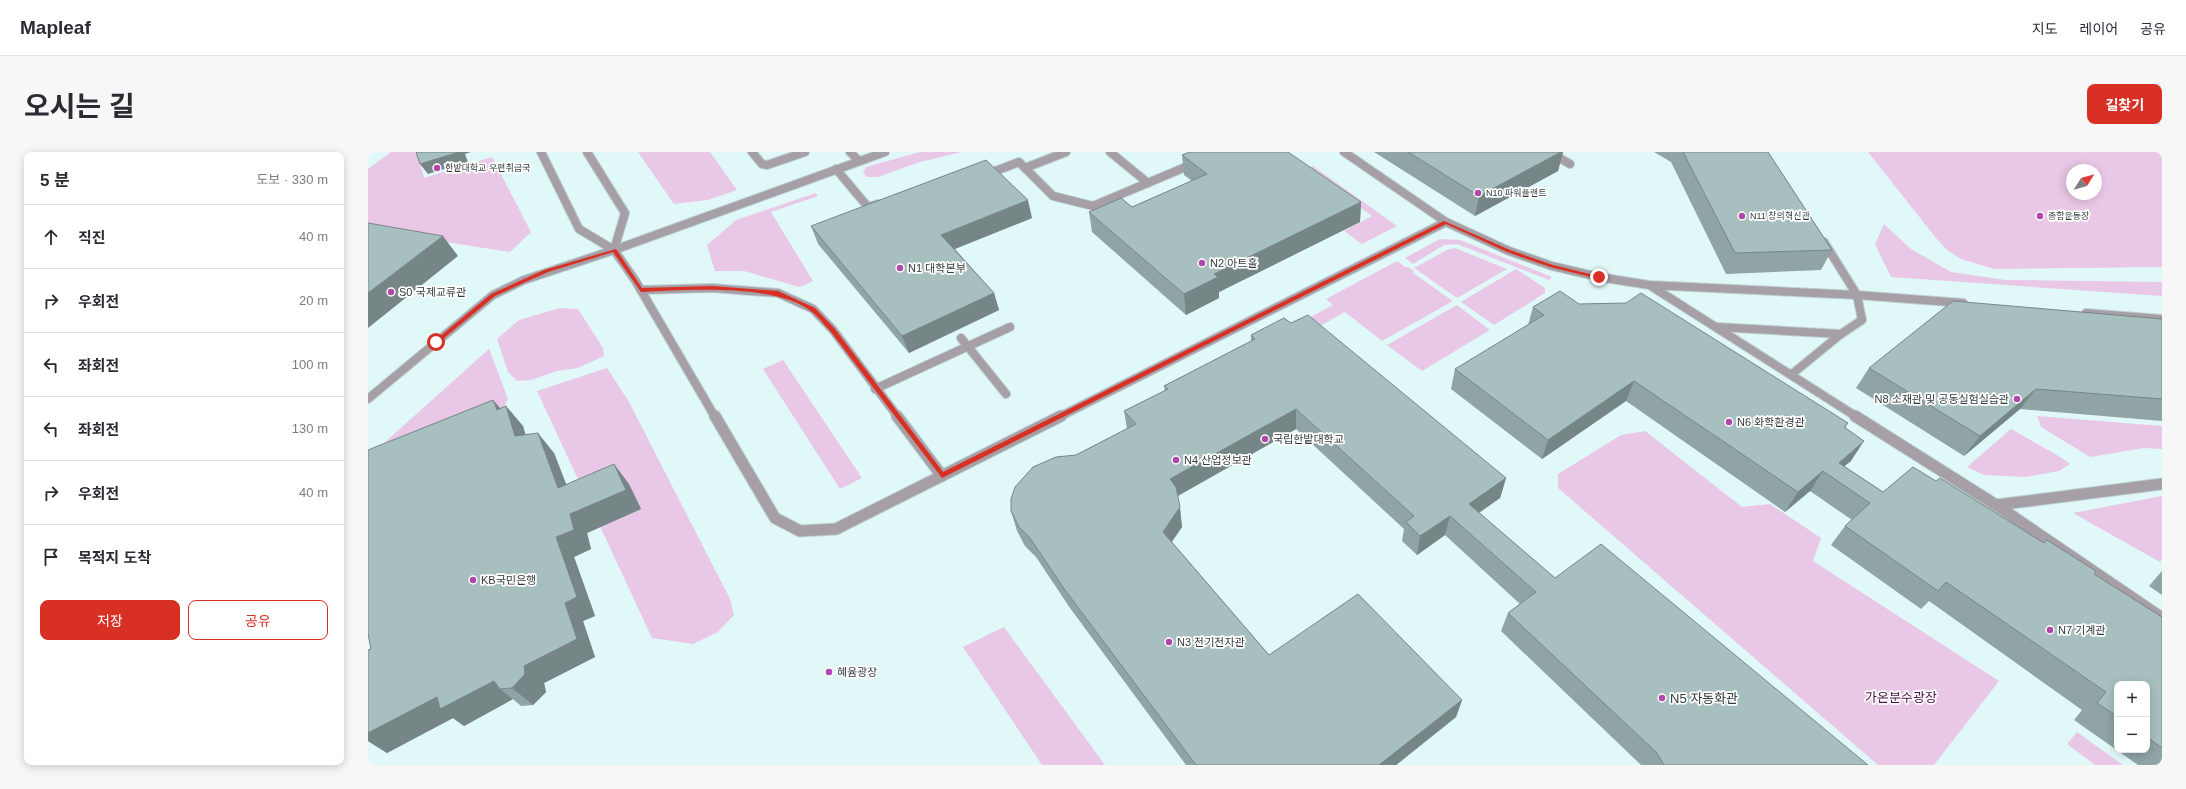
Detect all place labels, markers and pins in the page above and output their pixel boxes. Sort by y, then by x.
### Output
place label: 한밭대학교 우편취급국 [445,162,531,173]
marker: 한밭대학교 우편취급국 [432,163,442,173]
marker: N10 파워플랜트 [1473,188,1483,198]
place label: N10 파워플랜트 [1486,188,1546,198]
marker: N11 창의혁신관 [1737,211,1747,221]
place label: N11 창의혁신관 [1750,211,1810,221]
marker: 종합운동장 [2035,211,2045,221]
place label: 종합운동장 [2048,211,2089,221]
place label: N2 아트홀 [1210,257,1257,269]
marker: N2 아트홀 [1197,258,1207,268]
place label: N1 대학본부 [908,262,966,274]
marker: N1 대학본부 [895,263,905,273]
place label: S0 국제교류관 [399,286,466,298]
marker: S0 국제교류관 [386,287,396,297]
place label: N8 소재관 및 공동실험실습관 [1874,393,2009,405]
marker: N8 소재관 및 공동실험실습관 [2012,394,2022,404]
place label: N6 화학환경관 [1737,416,1805,428]
marker: N6 화학환경관 [1724,417,1734,427]
place label: 국립한밭대학교 [1273,433,1344,445]
marker: 국립한밭대학교 [1260,434,1270,444]
place label: N4 산업정보관 [1184,454,1252,466]
marker: N4 산업정보관 [1171,455,1181,465]
place label: KB국민은행 [481,574,536,586]
marker: KB국민은행 [468,575,478,585]
place label: N7 기계관 [2058,624,2105,636]
marker: N7 기계관 [2045,625,2055,635]
place label: N3 전기전자관 [1177,636,1245,648]
marker: N3 전기전자관 [1164,637,1174,647]
place label: 혜윰광장 [837,666,877,678]
marker: 혜윰광장 [824,667,834,677]
place label: N5 자동화관 [1670,691,1738,706]
marker: N5 자동화관 [1657,693,1667,703]

